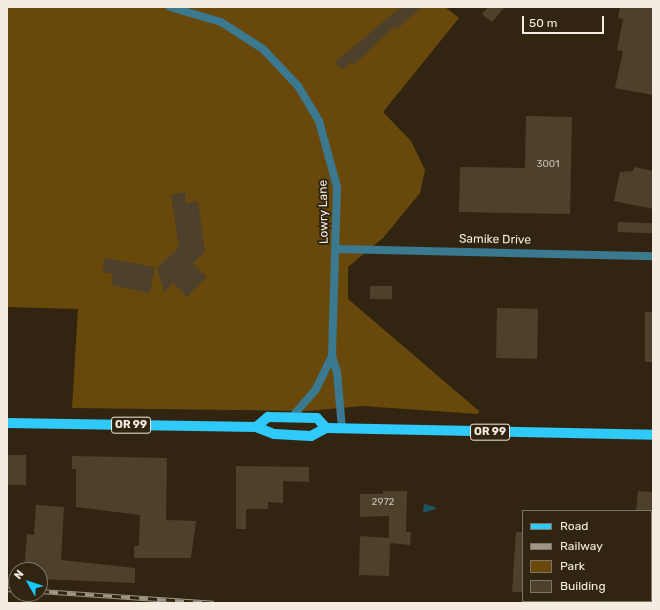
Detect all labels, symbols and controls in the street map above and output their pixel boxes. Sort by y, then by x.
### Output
scale bar [524,8,606,34]
text: 50 m [529,16,557,30]
house number: 3001 [537,159,559,171]
street label: Lowry Lane [316,180,332,244]
street label: Samike Drive [459,232,531,248]
road number: OR 99 [111,416,151,434]
road number: OR 99 [470,423,510,441]
house number: 2972 [372,497,394,509]
legend [522,510,652,602]
text: Road [560,519,588,533]
text: Railway [560,539,603,553]
text: Park [560,559,585,573]
north arrow [8,562,48,602]
text: N [12,568,27,582]
text: Building [560,579,606,593]

